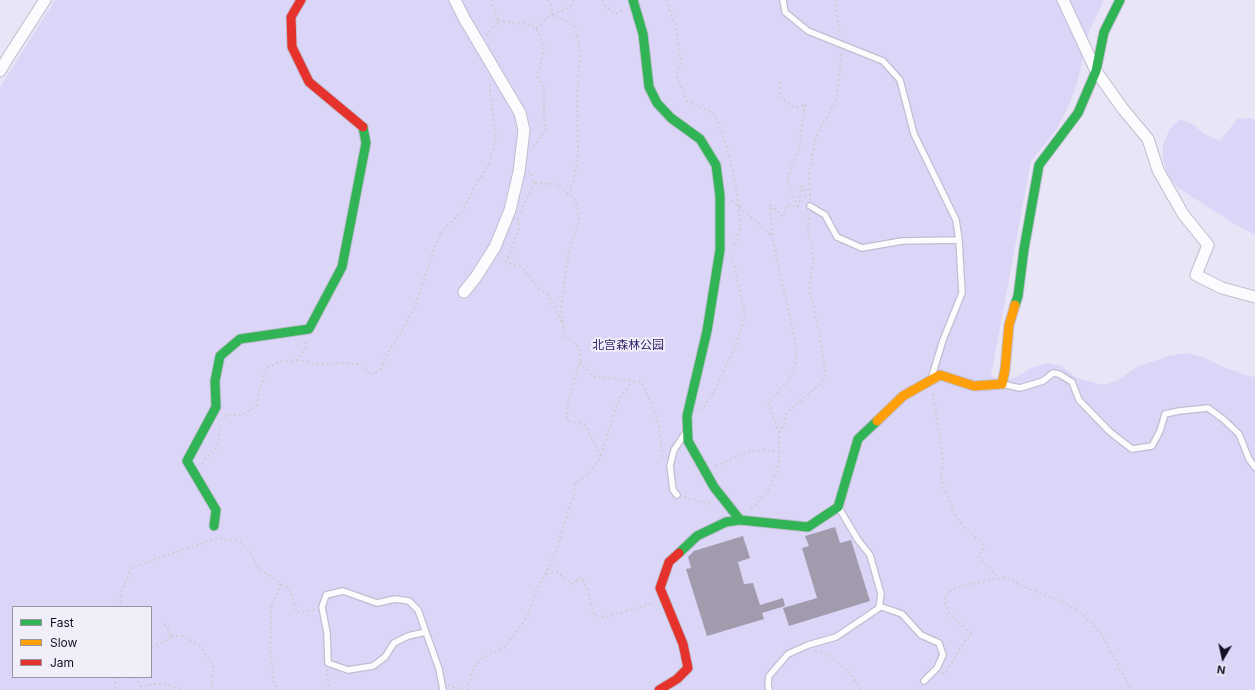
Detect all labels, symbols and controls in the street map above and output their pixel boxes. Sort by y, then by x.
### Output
park label: 北宫森林公园 [592,338,664,352]
legend [12,606,152,678]
text: Fast [50,615,74,630]
text: Slow [50,635,77,650]
north arrow [1203,638,1243,678]
text: Jam [50,655,74,670]
text: N [1216,662,1226,677]

